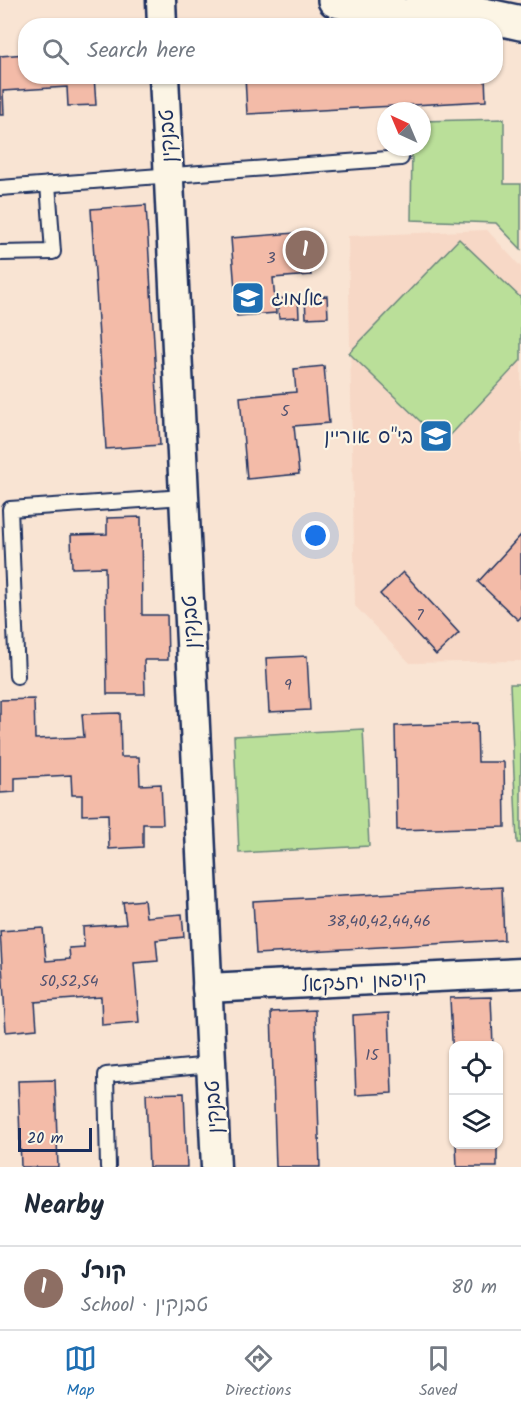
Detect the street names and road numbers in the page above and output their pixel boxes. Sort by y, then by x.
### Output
street label: טבנקין [152,109,186,163]
street label: טבנקין [175,595,209,649]
street label: קויפמן יחזקאל [301,964,427,1002]
street label: טבנקין [198,1080,232,1134]

